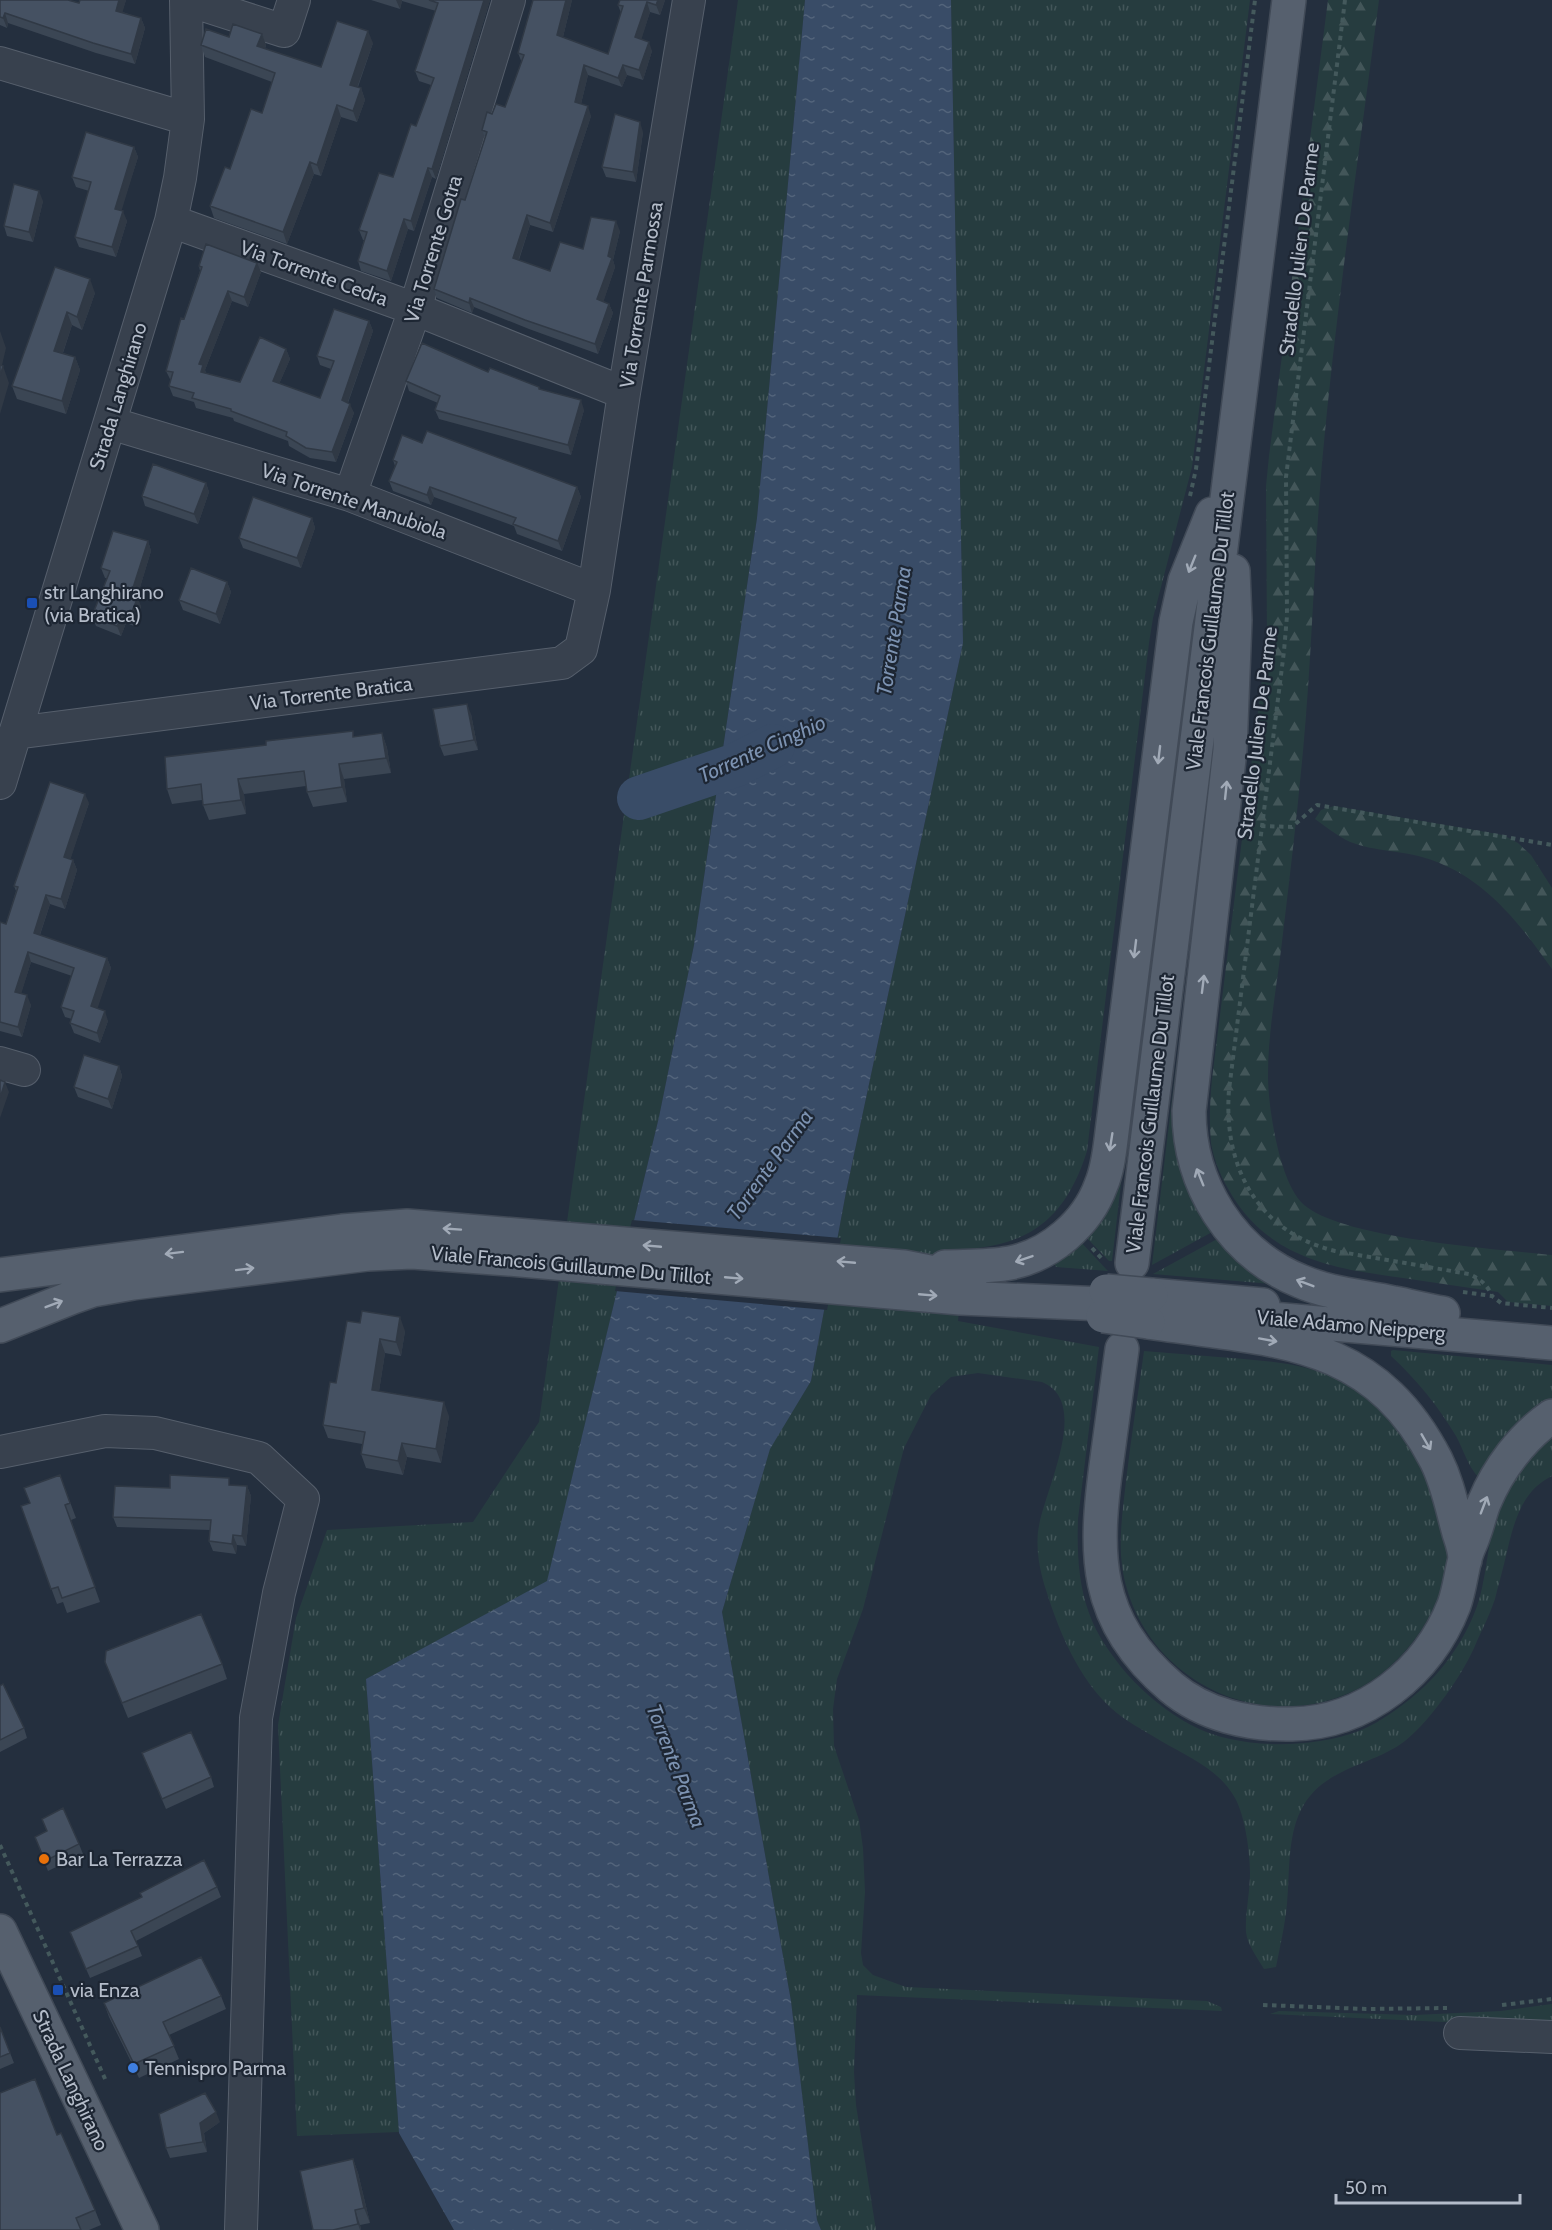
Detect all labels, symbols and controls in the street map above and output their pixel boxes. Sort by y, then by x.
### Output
street label: Stradello Julien De Parme [1274,141,1324,357]
street label: Via Torrente Gotra [399,172,467,326]
street label: Via Torrente Parmossa [614,200,668,390]
street label: Via Torrente Cedra [237,235,392,311]
street label: Strada Langhirano [84,319,152,473]
street label: Via Torrente Manubiola [258,458,450,544]
street label: Viale Francois Guillaume Du Tillot [1181,490,1239,772]
one-way arrow [1186,554,1197,572]
water label: Torrente Parma [871,565,916,697]
place label: str Langhirano (via Bratica) [44,580,164,627]
marker: str Langhirano (via Bratica) [25,596,39,610]
street label: Stradello Julien De Parme [1232,625,1282,841]
street label: Via Torrente Bratica [248,671,414,715]
water label: Torrente Cinghio [694,709,829,788]
one-way arrow [1154,745,1165,765]
one-way arrow [1221,781,1232,801]
one-way arrow [1130,938,1141,958]
street label: Viale Francois Guillaume Du Tillot [1121,973,1179,1255]
one-way arrow [1198,975,1209,994]
water label: Torrente Parma [721,1105,818,1225]
one-way arrow [1105,1132,1116,1152]
one-way arrow [1194,1168,1205,1186]
one-way arrow [442,1223,462,1234]
one-way arrow [642,1240,662,1251]
street label: Viale Francois Guillaume Du Tillot [430,1241,712,1289]
one-way arrow [165,1247,185,1258]
one-way arrow [1015,1254,1034,1265]
one-way arrow [837,1257,857,1268]
one-way arrow [235,1263,255,1274]
one-way arrow [723,1273,743,1284]
one-way arrow [1296,1277,1314,1288]
one-way arrow [917,1290,937,1301]
one-way arrow [44,1297,63,1308]
street label: Viale Adamo Neipperg [1256,1305,1447,1345]
one-way arrow [1257,1335,1277,1346]
one-way arrow [1420,1433,1432,1450]
one-way arrow [1479,1496,1490,1515]
water label: Torrente Parma [641,1700,712,1831]
place label: Bar La Terrazza [56,1847,183,1871]
marker: Bar La Terrazza [37,1852,51,1866]
place label: via Enza [70,1978,140,2002]
marker: via Enza [51,1983,65,1997]
street label: Strada Langhirano [28,2006,114,2154]
place label: Tennispro Parma [145,2056,287,2080]
marker: Tennispro Parma [126,2061,140,2075]
scale bar [1336,2167,1520,2205]
text: 50 m [1345,2177,1387,2199]

